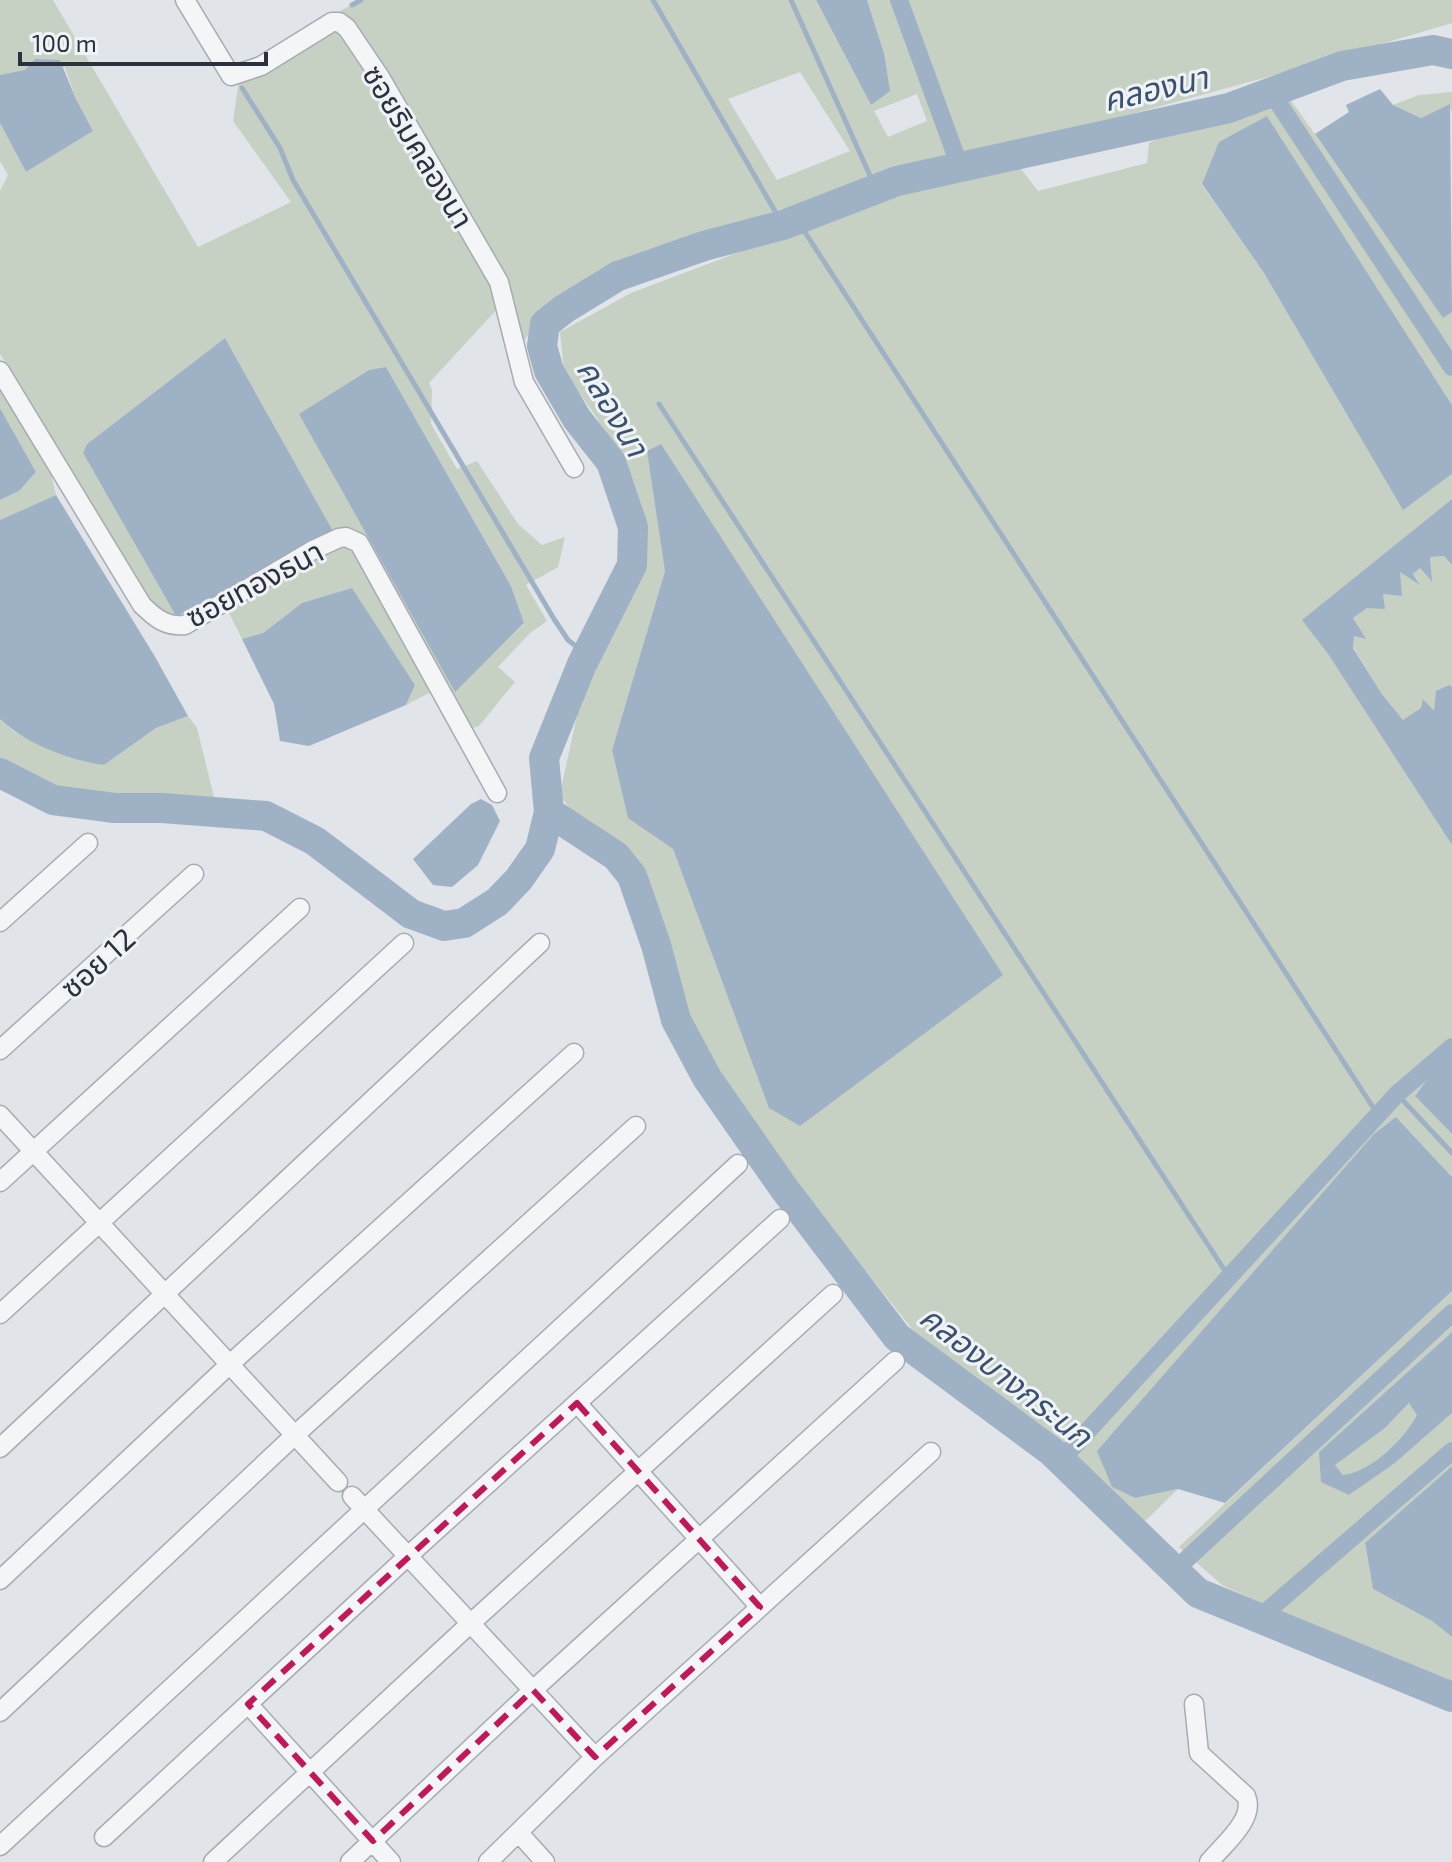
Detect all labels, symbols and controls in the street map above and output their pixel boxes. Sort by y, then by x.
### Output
scale bar [20,16,266,66]
text: 100 m [32,28,97,57]
water label: คลองนา [1099,56,1213,117]
street label: ซอยริมคลองนา [356,58,482,234]
water label: คลองนา [570,352,659,464]
street label: ซอยทองธนา [179,532,329,634]
street label: ซอย 12 [53,919,141,1005]
water label: คลองบางกระนก [914,1296,1102,1455]

